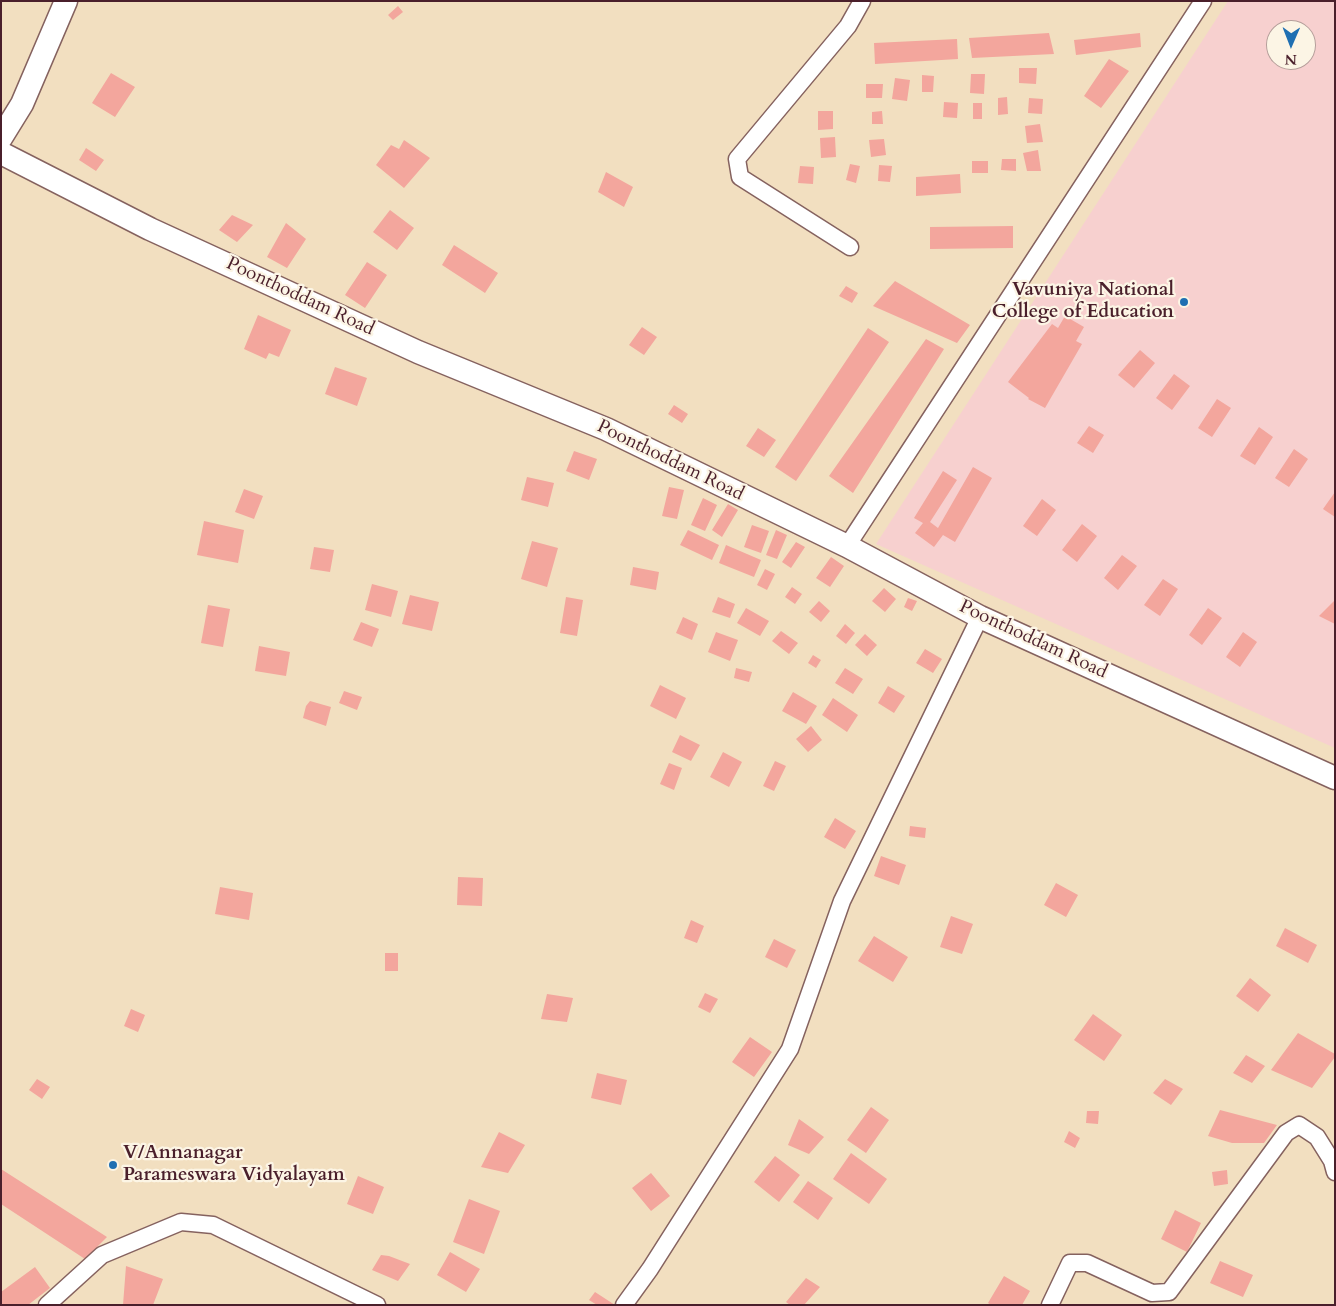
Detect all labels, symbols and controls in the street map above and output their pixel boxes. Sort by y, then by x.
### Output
north arrow [1266,20,1316,70]
text: N [1285,50,1297,69]
street label: Poonthoddam Road [222,253,378,341]
place label: Vavuniya National College of Education [992,280,1174,324]
marker: Vavuniya National College of Education [1178,296,1190,308]
street label: Poonthoddam Road [593,416,747,506]
street label: Poonthoddam Road [955,596,1111,684]
place label: V/Annanagar Parameswara Vidyalayam [123,1143,345,1187]
marker: V/Annanagar Parameswara Vidyalayam [107,1159,119,1171]

